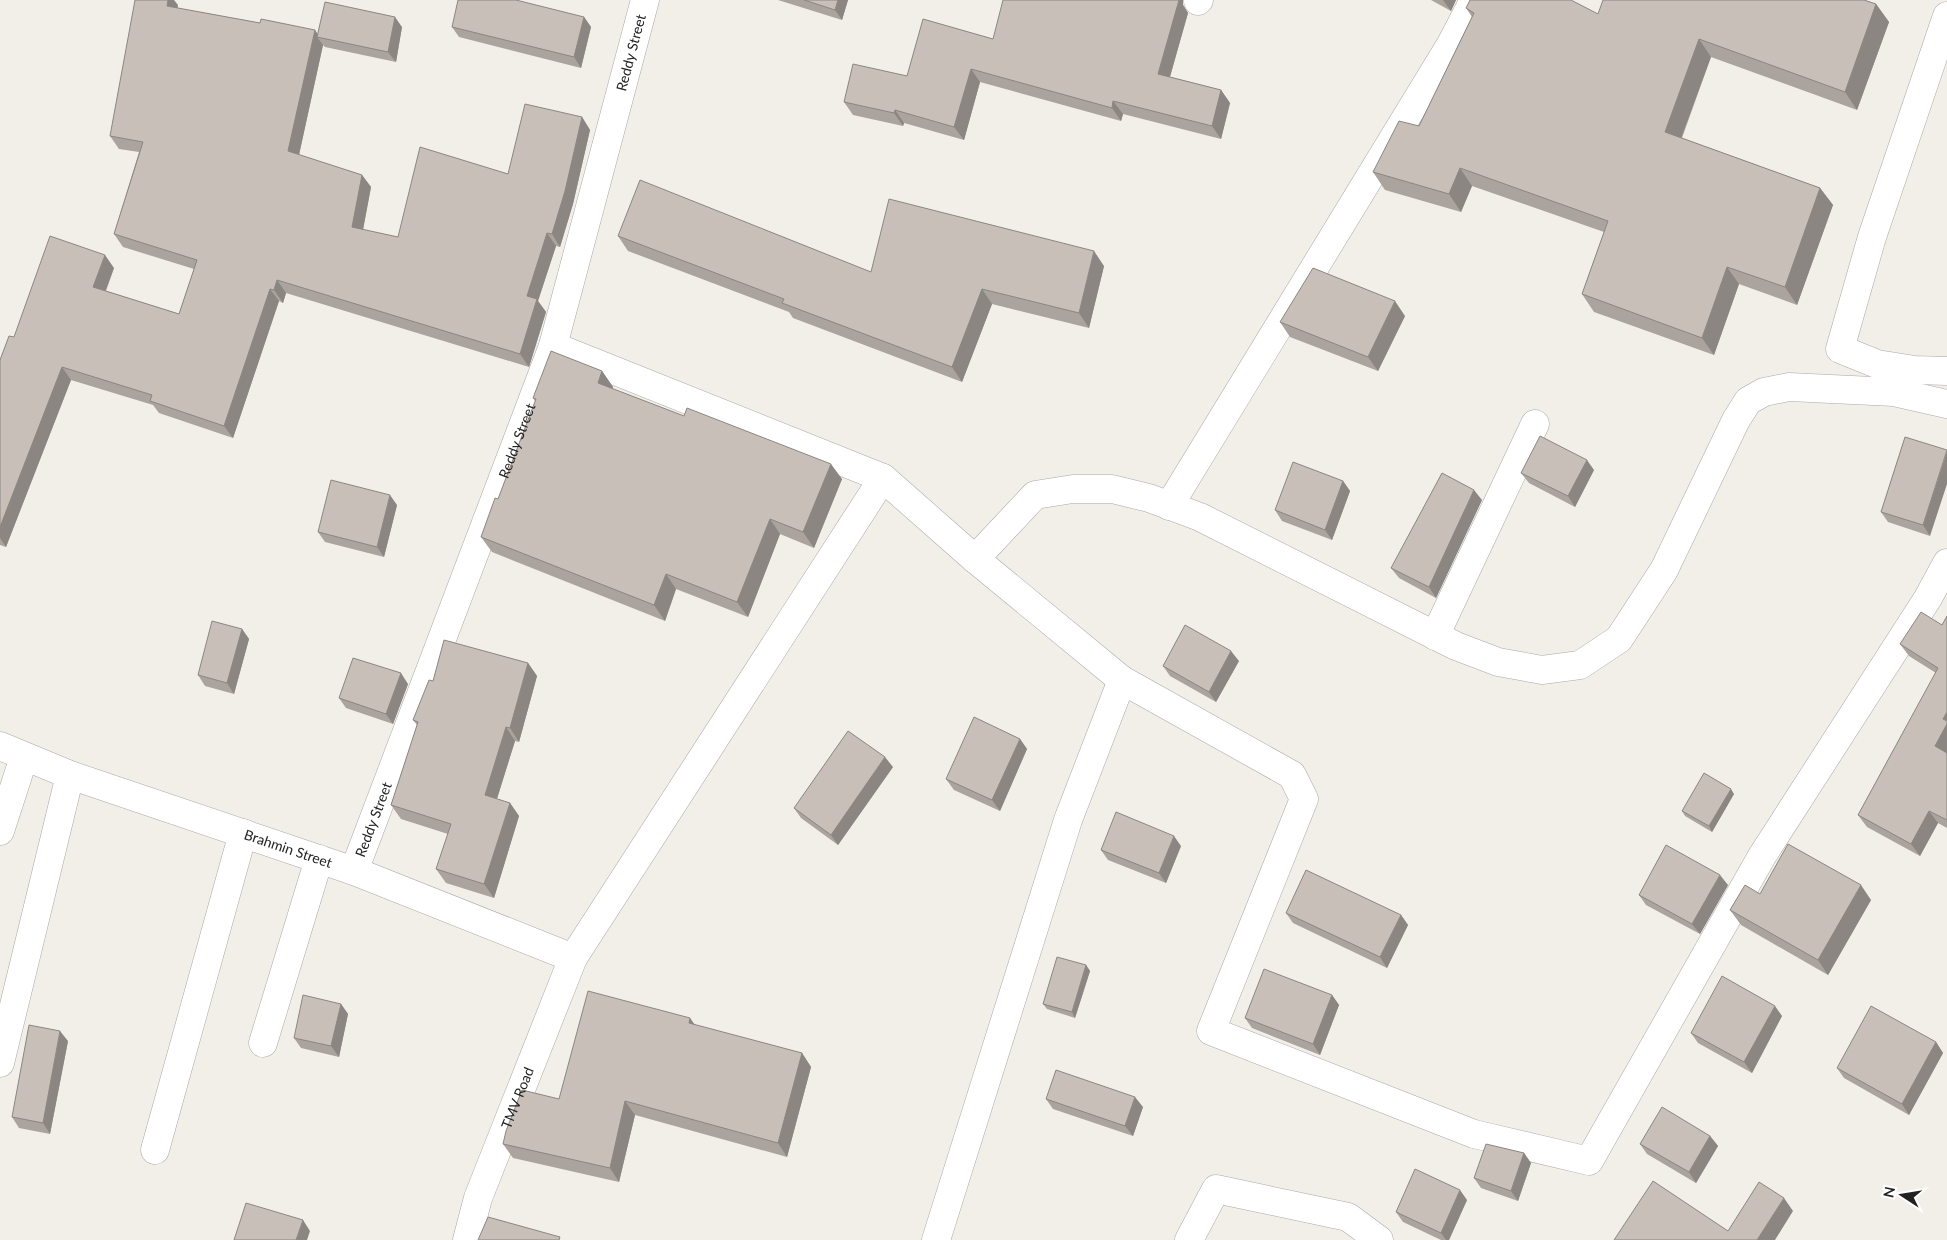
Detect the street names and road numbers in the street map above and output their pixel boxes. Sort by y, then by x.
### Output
street label: Reddy Street [612,12,649,93]
street label: Reddy Street [495,401,538,481]
street label: Reddy Street [351,780,395,859]
street label: Brahmin Street [242,825,335,871]
street label: TMV Road [497,1064,537,1131]

